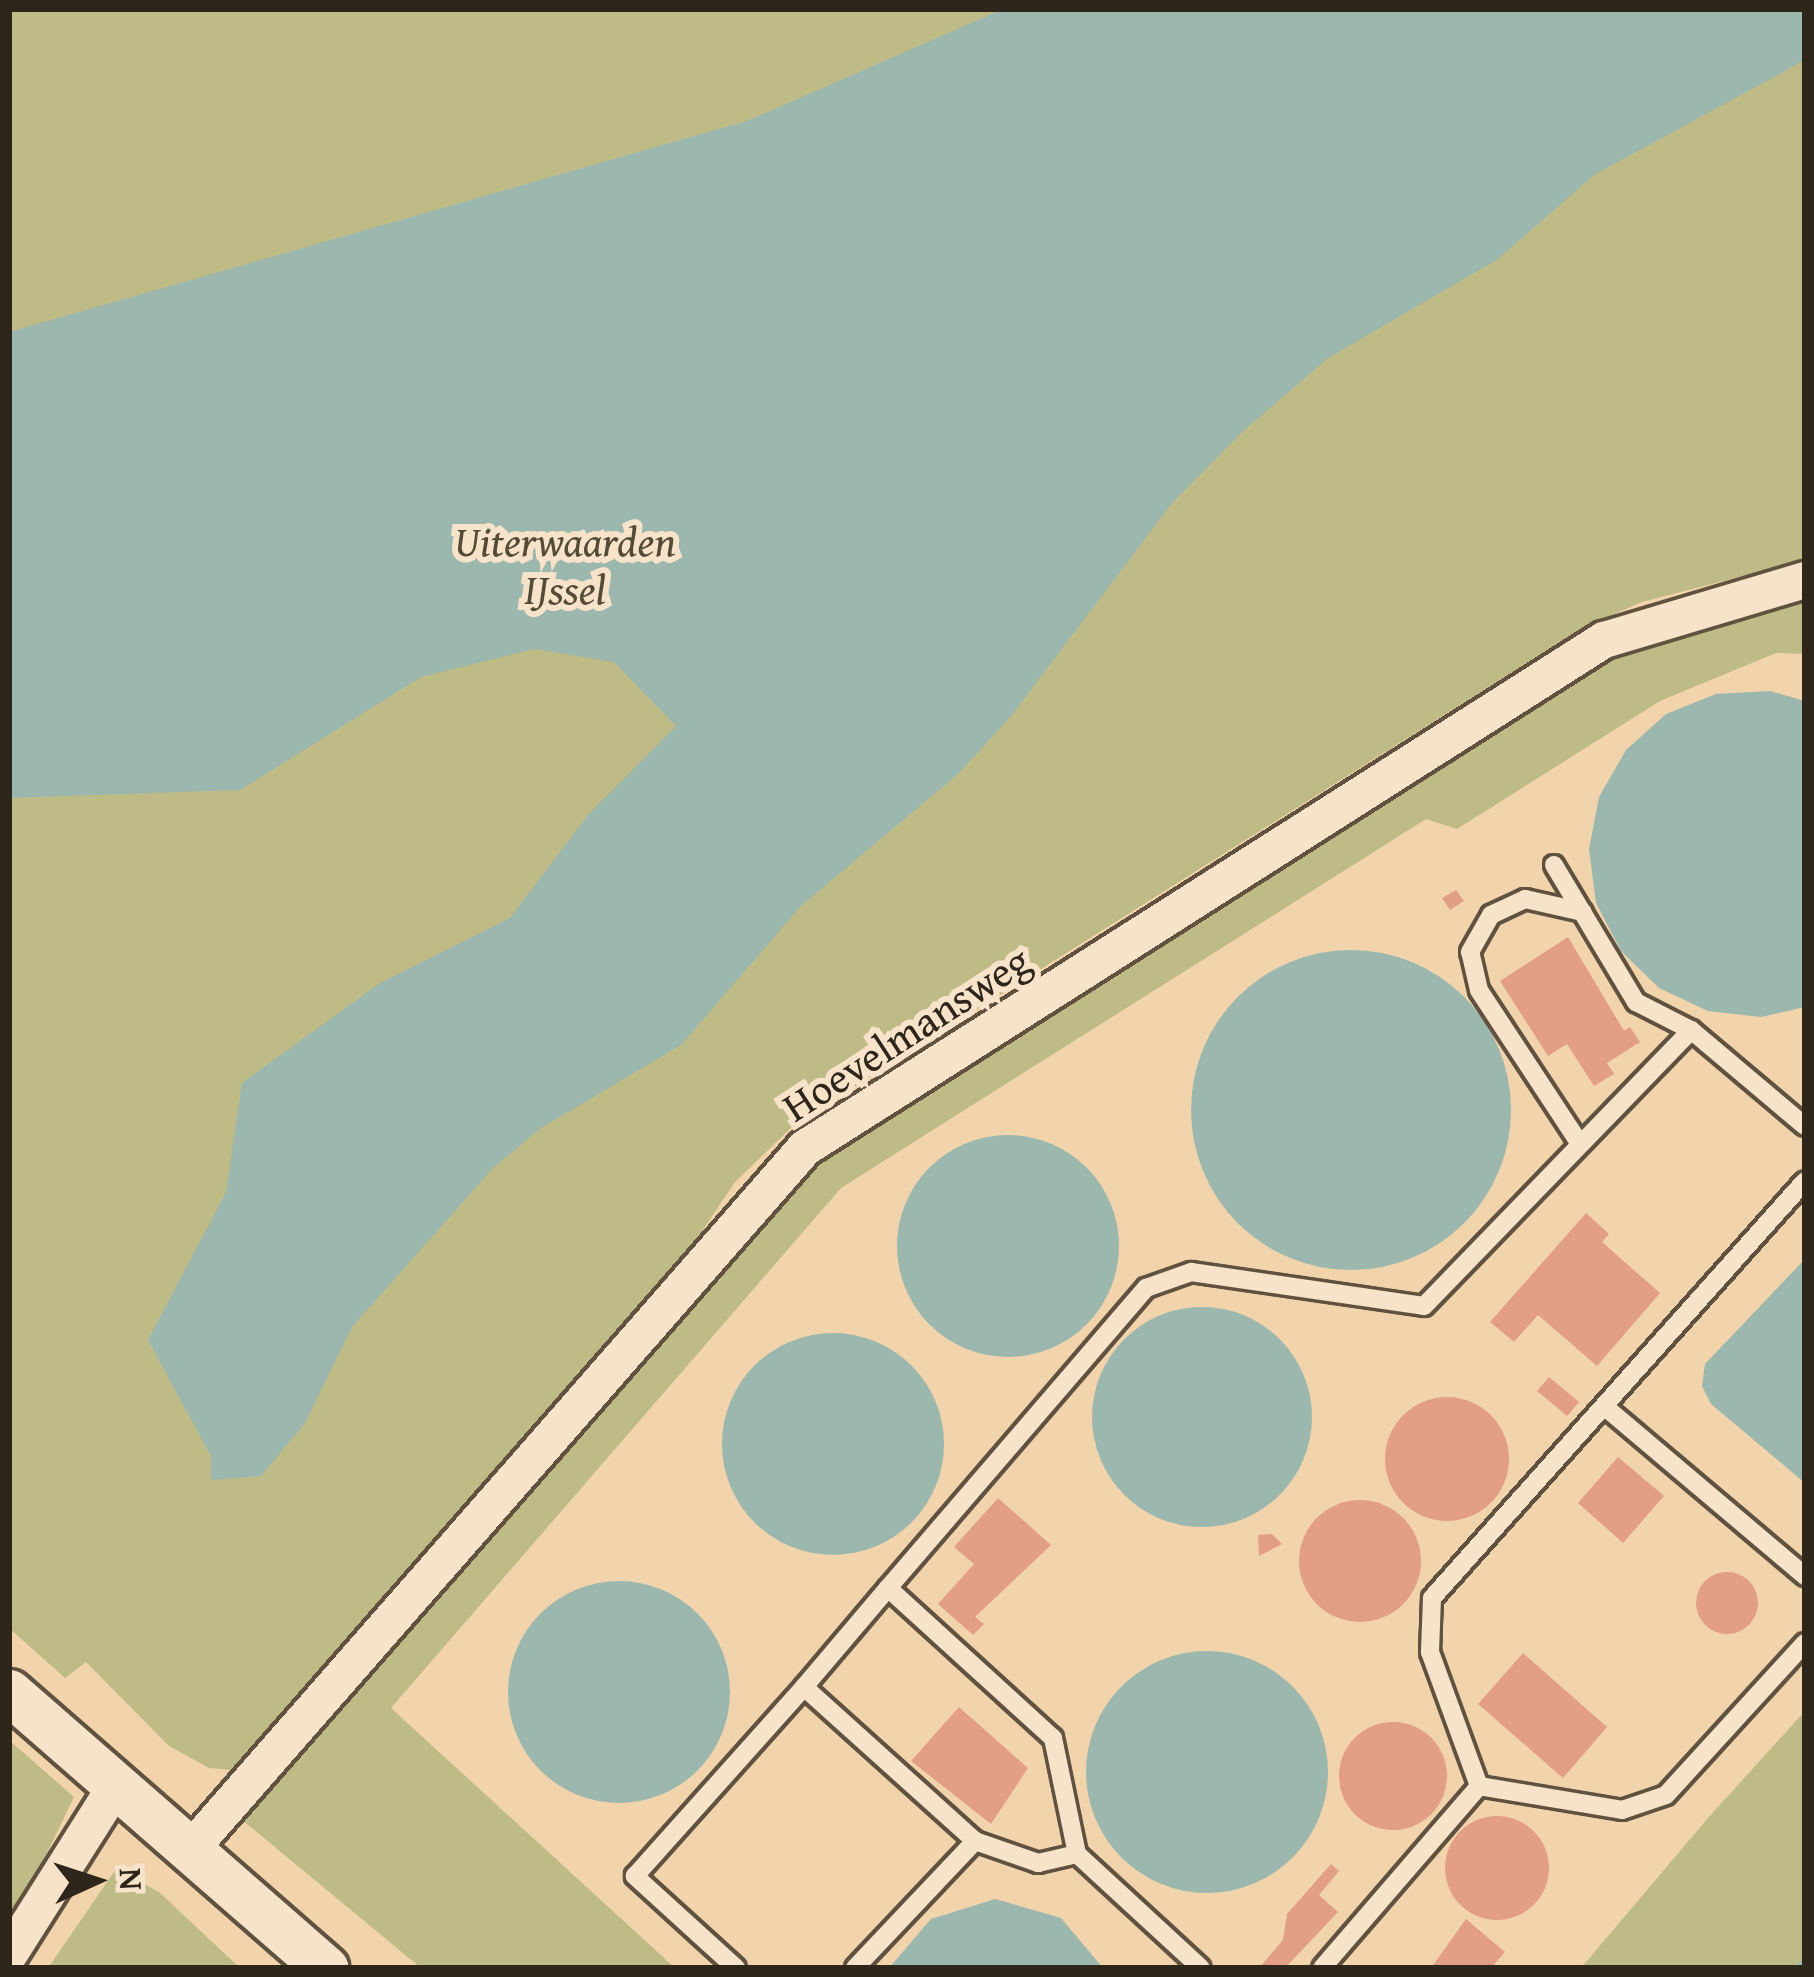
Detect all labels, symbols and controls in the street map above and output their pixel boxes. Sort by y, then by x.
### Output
park label: Uiterwaarden IJssel [454,516,676,614]
street label: Hoevelmansweg [773,934,1039,1132]
north arrow [36,1821,156,1941]
text: N [107,1867,156,1891]

